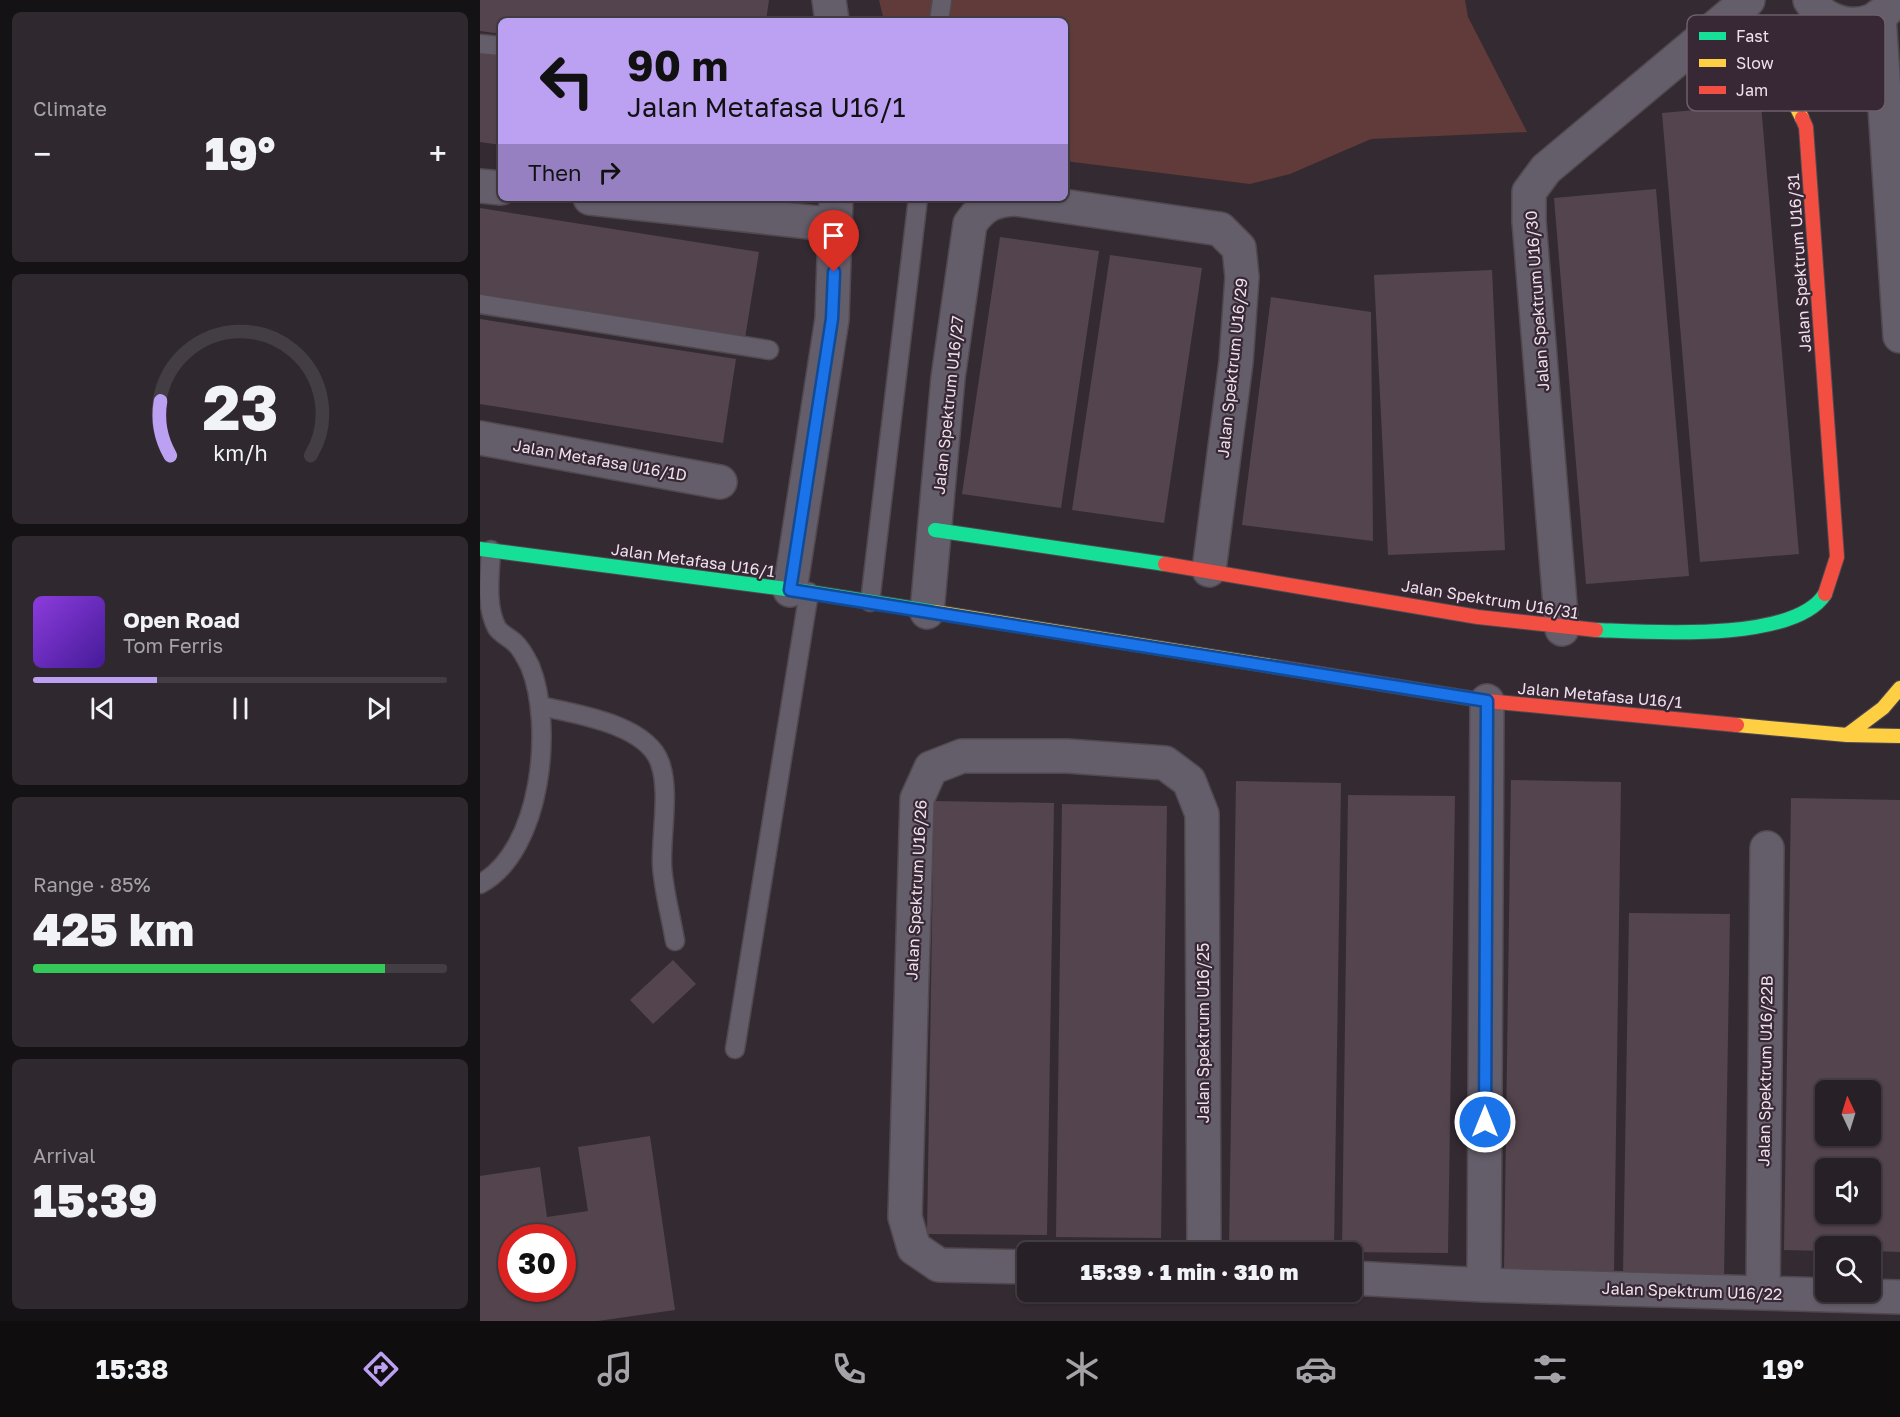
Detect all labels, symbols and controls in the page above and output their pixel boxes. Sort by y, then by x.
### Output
legend [1687,15,1885,111]
text: Fast [1736,26,1769,46]
text: 90 m [627,40,728,90]
icon: left [528,42,606,120]
text: Slow [1736,53,1774,73]
text: Jam [1736,80,1768,100]
text: Jalan Metafasa U16/1 [627,91,906,123]
text: Climate [33,96,107,120]
text: 19° [205,126,275,180]
text: − [33,134,51,173]
text: + [429,134,447,173]
icon: right [593,156,626,189]
text: Then [528,159,581,186]
street label: Jalan Spektrum U16/31 [1783,173,1815,353]
pin [808,210,859,272]
street label: Jalan Spektrum U16/30 [1521,210,1553,392]
icon: arrive [817,219,850,252]
street label: Jalan Spektrum U16/29 [1213,277,1251,459]
street label: Jalan Spektrum U16/27 [929,315,967,495]
text: 23 [202,369,278,444]
street label: Jalan Metafasa U16/1D [511,435,689,485]
text: km/h [213,440,267,466]
street label: Jalan Metafasa U16/1 [610,539,776,581]
street label: Jalan Spektrum U16/31 [1400,575,1580,623]
text: Open Road [123,606,240,633]
text: Tom Ferris [123,633,223,657]
street label: Jalan Metafasa U16/1 [1517,678,1683,712]
icon: previous [86,692,119,725]
icon: pause [224,692,257,725]
icon: next [362,692,395,725]
street label: Jalan Spektrum U16/26 [901,799,931,981]
text: Range · 85% [33,872,151,896]
text: 425 km [33,902,194,956]
street label: Jalan Spektrum U16/25 [1193,943,1213,1123]
street label: Jalan Spektrum U16/22B [1753,975,1777,1167]
north arrow [1815,1080,1881,1146]
map controls [1815,1080,1881,1302]
position arrow [1453,1090,1517,1154]
text: Arrival [33,1143,96,1167]
button: sound [1815,1158,1881,1224]
text: 15:39 [33,1173,158,1227]
speed limit sign: 30 [498,1224,576,1302]
button: search [1815,1236,1881,1302]
text: 15:39 · 1 min · 310 m [1081,1258,1298,1285]
street label: Jalan Spektrum U16/22 [1601,1278,1783,1304]
icon: directions [360,1348,402,1390]
icon: music [594,1348,636,1390]
icon: phone [828,1348,870,1390]
icon: climate [1061,1348,1103,1390]
icon: car [1295,1348,1337,1390]
icon: filters [1529,1348,1571,1390]
text: 15:38 [96,1353,169,1385]
text: 19° [1763,1353,1804,1385]

